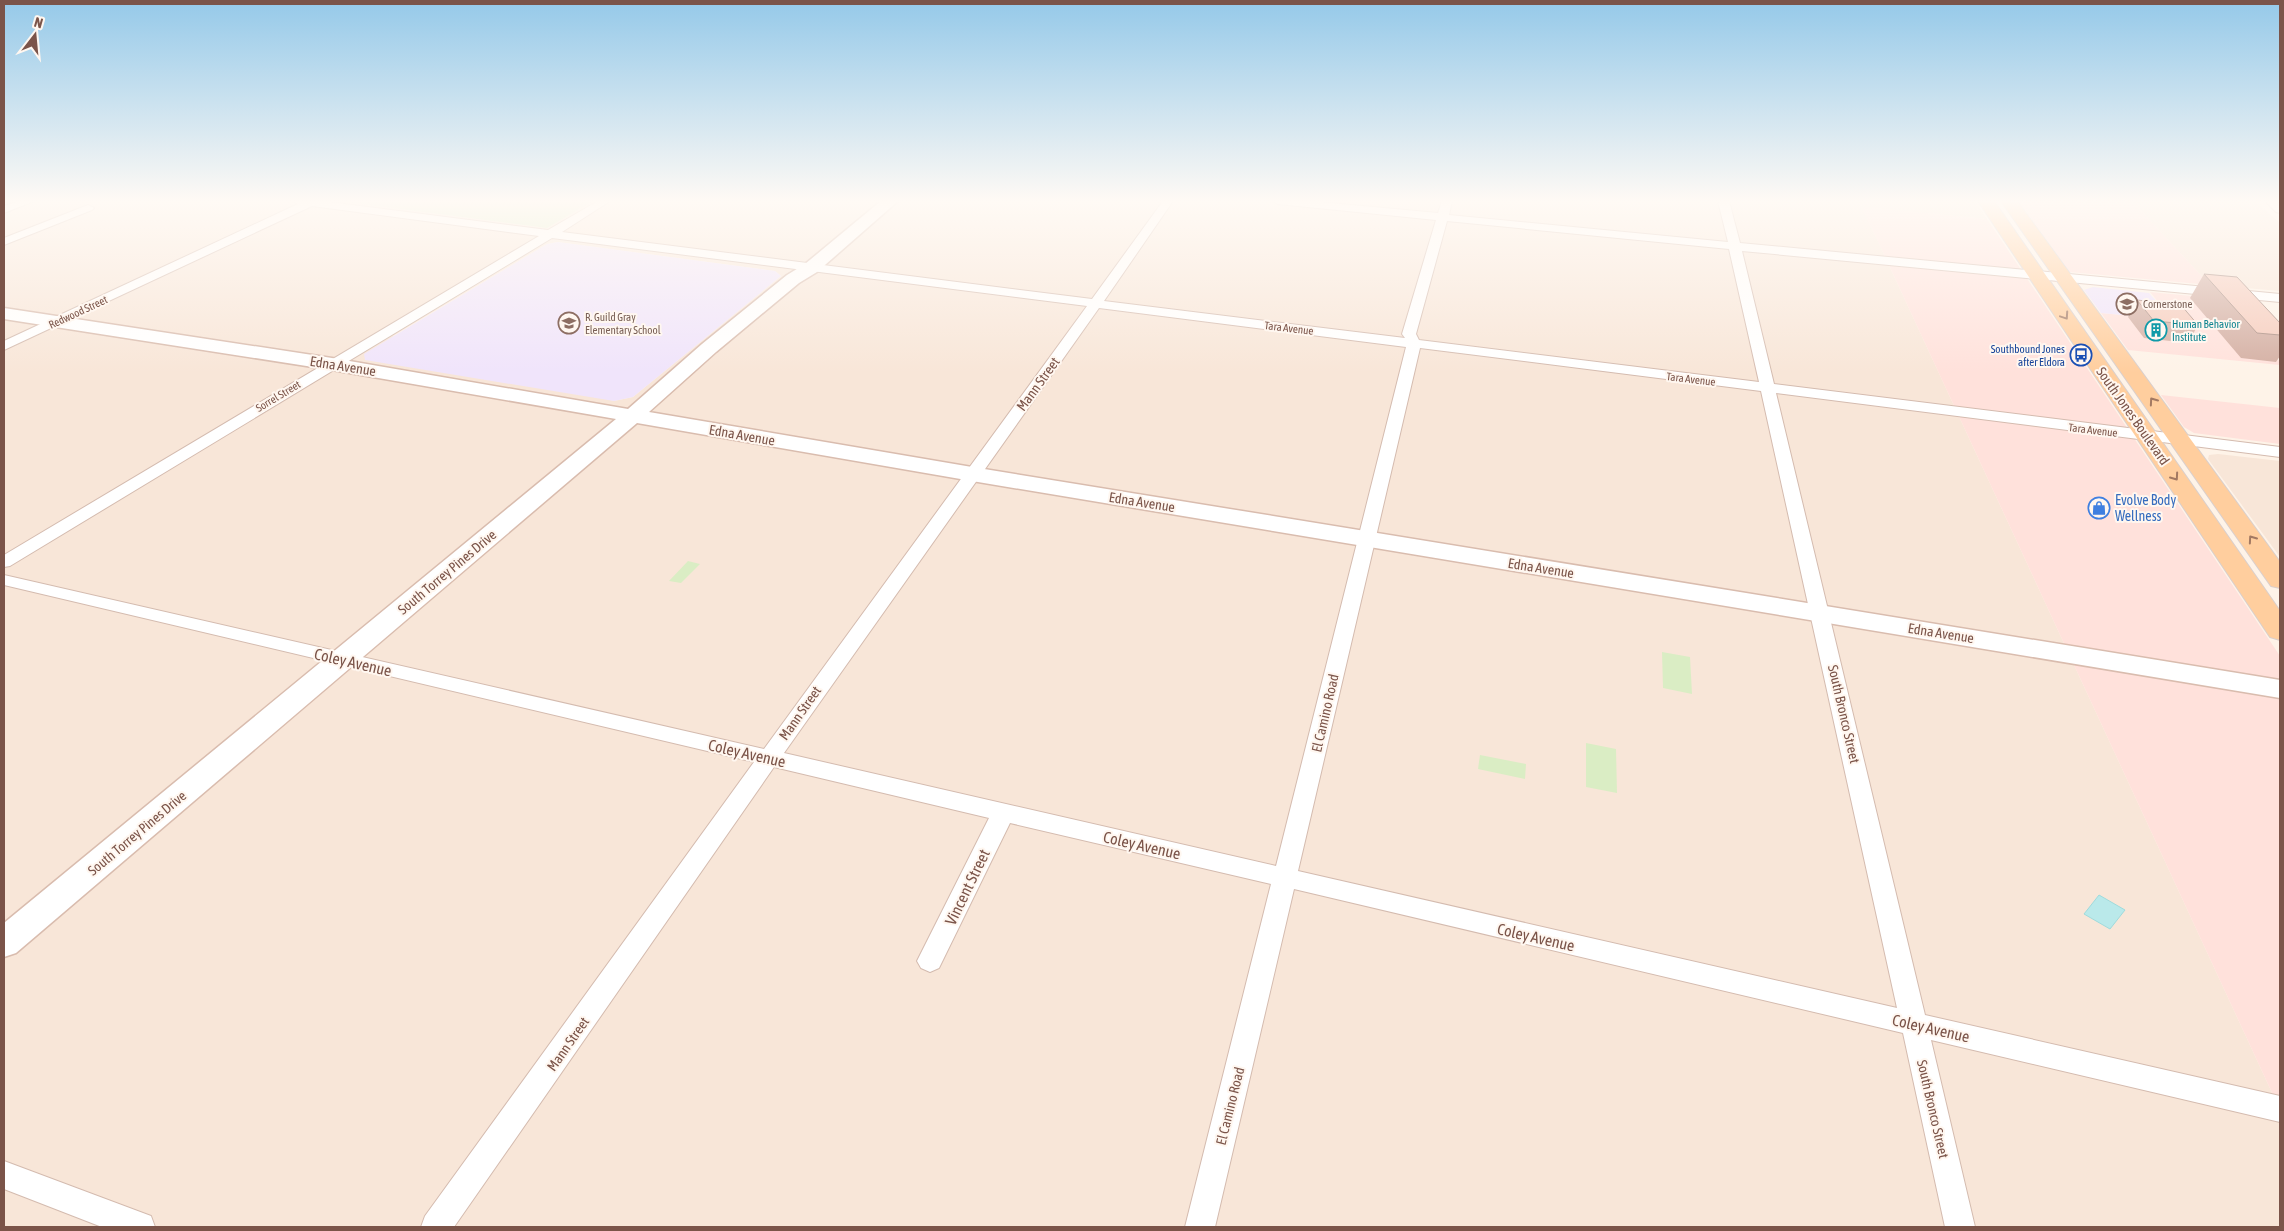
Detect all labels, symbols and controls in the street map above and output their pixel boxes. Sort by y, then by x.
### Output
north arrow [10,10,60,60]
text: N [32,14,45,31]
school or university icon: Cornerstone [2115,292,2139,316]
street label: Redwood Street [47,293,109,331]
place label: Cornerstone [2143,298,2192,310]
school or university icon: R. Guild Gray Elementary School [557,311,581,335]
place label: R. Guild Gray Elementary School [585,311,661,336]
one-way arrow [2059,311,2069,320]
building icon: Human Behavior Institute [2144,318,2168,342]
place label: Human Behavior Institute [2172,318,2240,343]
street label: Tara Avenue [1264,319,1314,337]
place label: Southbound Jones after Eldora [1991,343,2065,368]
bus stop icon: Southbound Jones after Eldora [2069,343,2093,367]
street label: Edna Avenue [309,353,377,379]
street label: Mann Street [1013,354,1063,414]
street label: South Jones Boulevard [2093,364,2173,468]
street label: Tara Avenue [1666,370,1716,388]
street label: Sorrel Street [254,378,302,414]
one-way arrow [2150,397,2159,407]
street label: Edna Avenue [708,421,776,449]
street label: Tara Avenue [2068,421,2118,439]
one-way arrow [2169,471,2178,480]
street label: Edna Avenue [1108,489,1176,515]
place label: Evolve Body Wellness [2115,492,2176,524]
shop icon: Evolve Body Wellness [2087,496,2111,520]
street label: South Torrey Pines Drive [395,526,499,618]
one-way arrow [2249,536,2258,545]
street label: Edna Avenue [1507,555,1575,581]
street label: Edna Avenue [1907,620,1975,646]
street label: Coley Avenue [312,644,394,681]
street label: South Bronco Street [1825,663,1863,765]
street label: El Camino Road [1308,672,1342,754]
street label: Mann Street [776,683,824,743]
street label: Coley Avenue [706,735,788,772]
street label: South Torrey Pines Drive [85,787,189,879]
street label: Coley Avenue [1101,827,1183,864]
street label: Vincent Street [941,846,993,928]
street label: Coley Avenue [1495,919,1577,956]
street label: Coley Avenue [1890,1010,1972,1047]
street label: Mann Street [544,1014,592,1074]
street label: South Bronco Street [1914,1058,1952,1160]
street label: El Camino Road [1213,1065,1247,1147]

